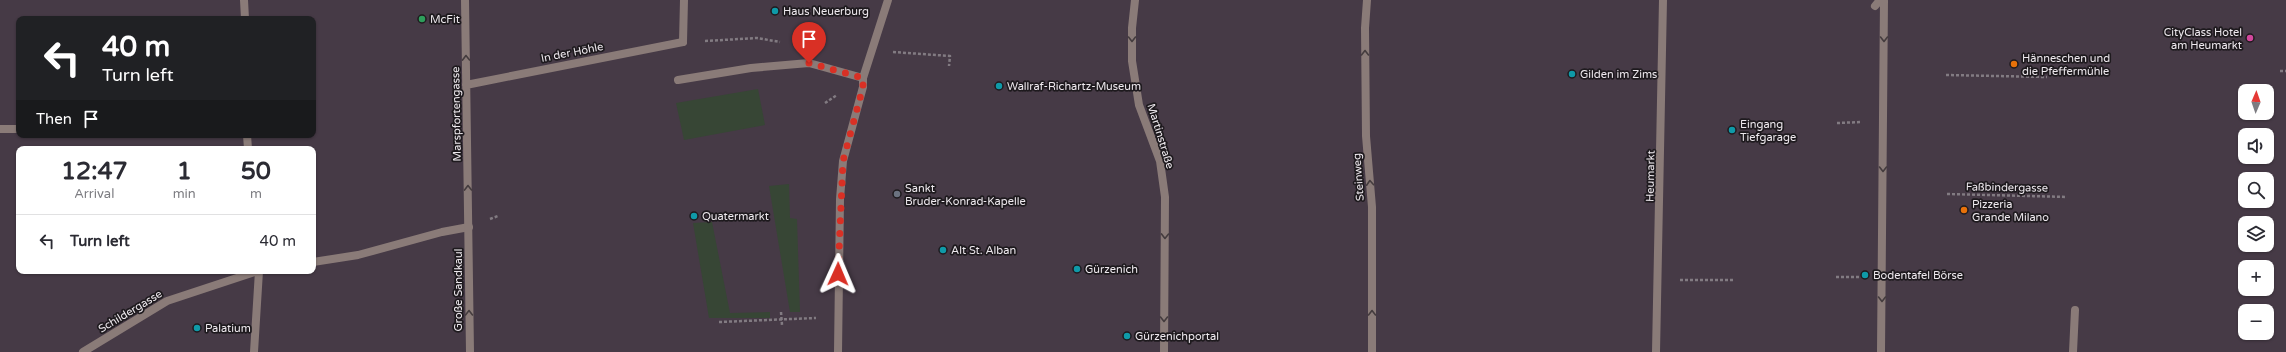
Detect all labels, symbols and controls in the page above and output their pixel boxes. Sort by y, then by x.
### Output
place label: Haus Neuerburg [783,5,869,18]
marker: Haus Neuerburg [770,6,780,16]
place label: McFit [430,13,460,26]
marker: McFit [417,14,427,24]
pin [792,22,826,63]
place label: CityClass Hotel am Heumarkt [2164,26,2242,52]
icon: arrive [798,28,820,50]
text: 40 m [102,30,170,64]
icon: left [36,32,88,84]
marker: CityClass Hotel am Heumarkt [2245,33,2255,43]
one-way arrow [1128,36,1136,42]
one-way arrow [1880,36,1888,42]
street label: In der Höhle [540,40,604,65]
one-way arrow [1361,50,1369,56]
place label: Hänneschen und die Pfeffermühle [2022,52,2110,78]
one-way arrow [462,55,470,61]
marker: Hänneschen und die Pfeffermühle [2009,59,2019,69]
text: Turn left [102,64,174,86]
street label: Marspfortengasse [449,66,464,162]
place label: Gilden im Zims [1580,68,1657,81]
marker: Gilden im Zims [1567,69,1577,79]
place label: Wallraf-Richartz-Museum [1007,80,1141,93]
marker: Wallraf-Richartz-Museum [994,81,1004,91]
north arrow [2238,84,2274,120]
map controls [2238,84,2274,340]
street label: Martinstraße [1144,102,1177,170]
icon: arrive [80,108,102,130]
text: Then [36,110,72,128]
place label: Eingang Tiefgarage [1740,118,1796,144]
marker: Eingang Tiefgarage [1727,125,1737,135]
button: sound [2238,128,2274,164]
street label: Heumarkt [1644,150,1657,202]
street label: Steinweg [1350,153,1367,201]
text: 12:47 [61,157,128,186]
text: 1 [177,157,192,186]
text: 50 [241,157,271,186]
one-way arrow [1879,166,1887,172]
button: search [2238,172,2274,208]
one-way arrow [1365,180,1374,186]
street label: Faßbindergasse [1966,180,2048,195]
place label: Sankt Bruder-Konrad-Kapelle [905,182,1026,208]
one-way arrow [464,185,472,191]
text: Arrival [74,186,114,202]
text: min [173,186,196,202]
text: m [250,186,262,202]
marker: Sankt Bruder-Konrad-Kapelle [892,189,902,199]
place label: Pizzeria Grande Milano [1972,198,2049,224]
marker: Pizzeria Grande Milano [1959,205,1969,215]
place label: Quatermarkt [702,210,769,223]
marker: Quatermarkt [689,211,699,221]
button: layers [2238,216,2274,252]
icon: left [36,230,58,252]
text: Turn left [70,232,130,250]
text: 40 m [259,232,296,250]
one-way arrow [1161,233,1169,239]
place label: Alt St. Alban [951,244,1016,257]
marker: Alt St. Alban [938,245,948,255]
street label: Große Sandkaul [452,249,465,331]
position arrow [817,253,859,295]
button: + [2238,260,2274,296]
place label: Gürzenich [1085,263,1138,276]
marker: Gürzenich [1072,264,1082,274]
place label: Bodentafel Börse [1873,269,1963,282]
marker: Bodentafel Börse [1860,270,1870,280]
street label: Schildergasse [96,287,164,336]
one-way arrow [1878,296,1886,302]
button: − [2238,304,2274,340]
one-way arrow [465,310,473,316]
one-way arrow [1368,310,1376,316]
one-way arrow [1160,316,1168,322]
place label: Palatium [205,322,251,335]
marker: Palatium [192,323,202,333]
place label: Gürzenichportal [1135,330,1219,343]
marker: Gürzenichportal [1122,331,1132,341]

